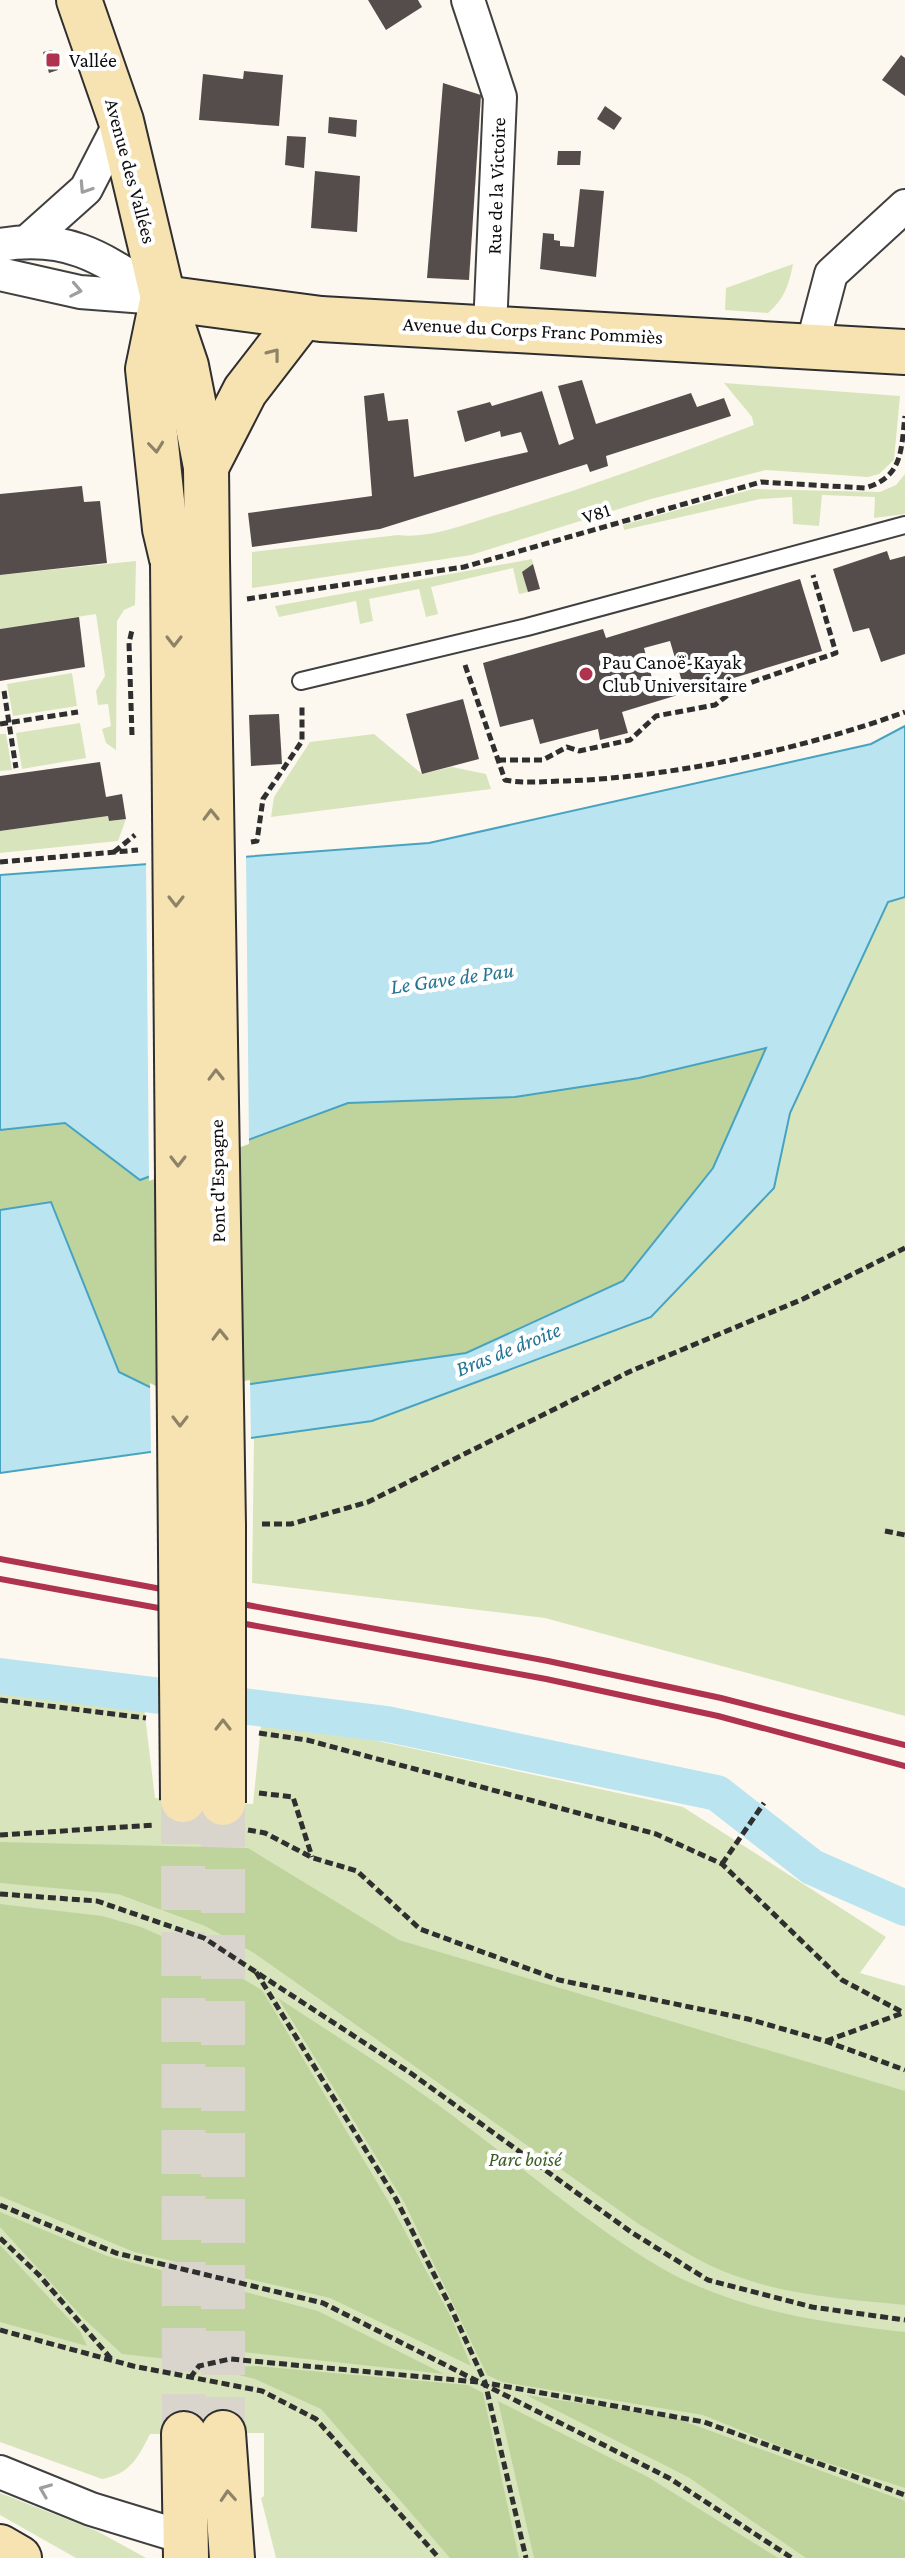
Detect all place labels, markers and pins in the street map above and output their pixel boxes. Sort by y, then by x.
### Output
place label: Vallée [69,49,117,71]
marker: Vallée [44,51,62,69]
place label: Pau Canoë-Kayak Club Universitaire [602,651,747,696]
marker: Pau Canoë-Kayak Club Universitaire [577,665,595,683]

